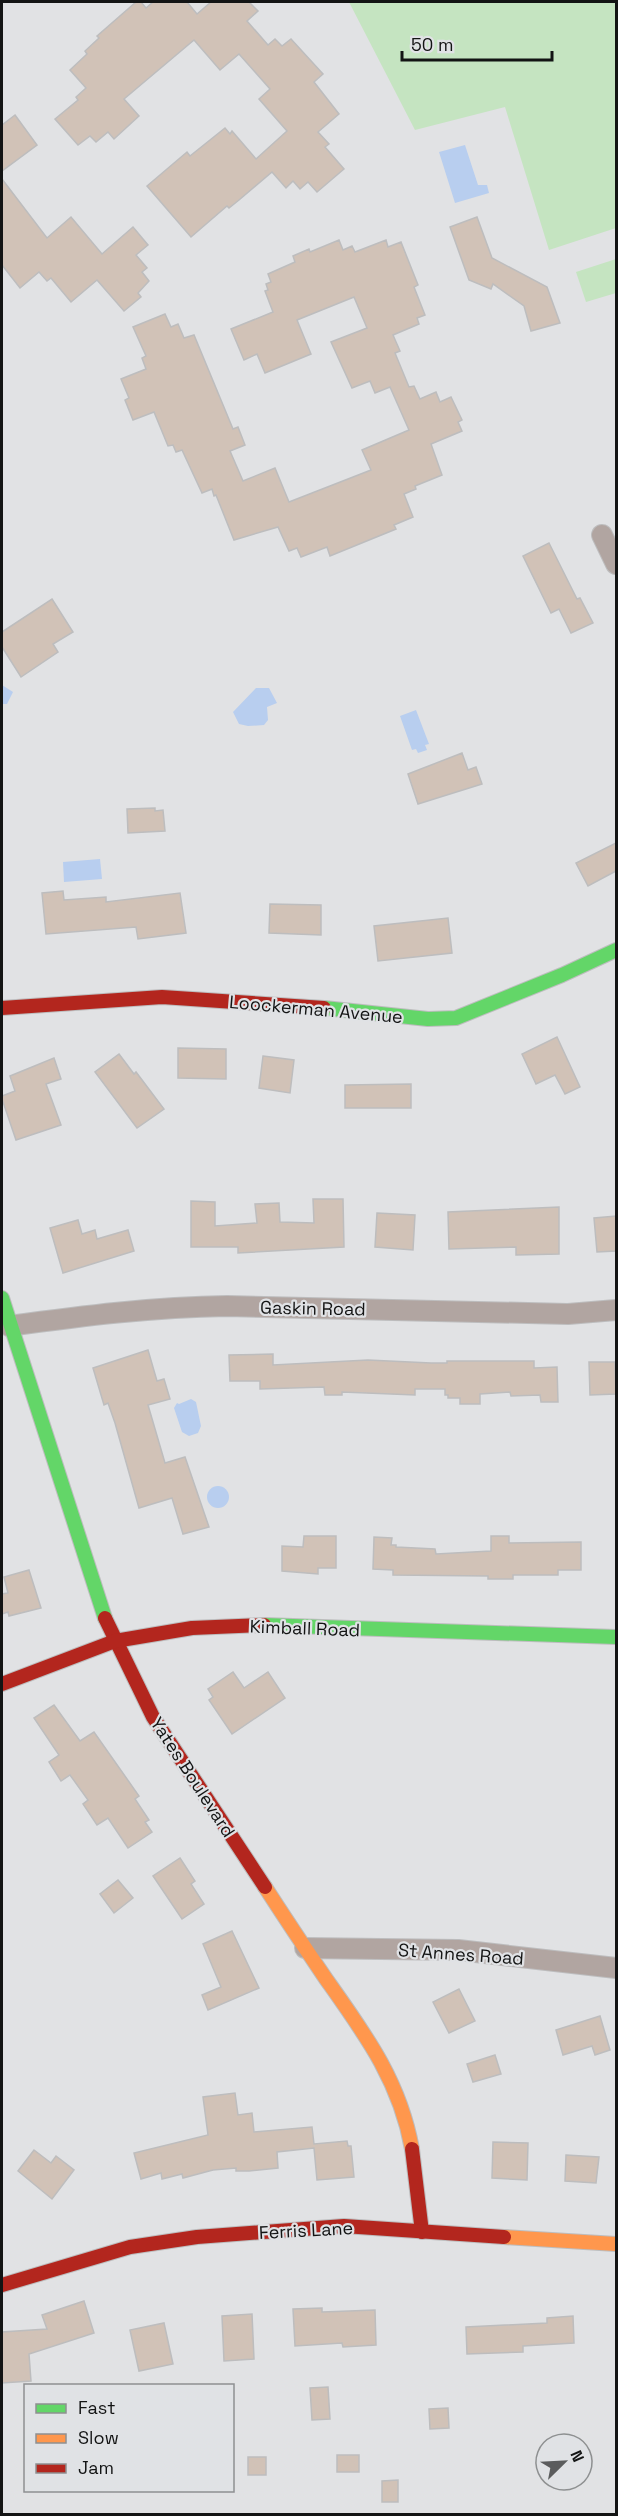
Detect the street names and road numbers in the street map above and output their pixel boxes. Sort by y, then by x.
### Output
street label: Loockerman Avenue [228,990,404,1028]
street label: Gaskin Road [260,1296,366,1320]
street label: Kimball Road [249,1615,361,1641]
street label: Yates Boulevard [146,1713,240,1841]
street label: St Annes Road [397,1938,525,1970]
street label: Ferris Lane [258,2216,354,2244]

